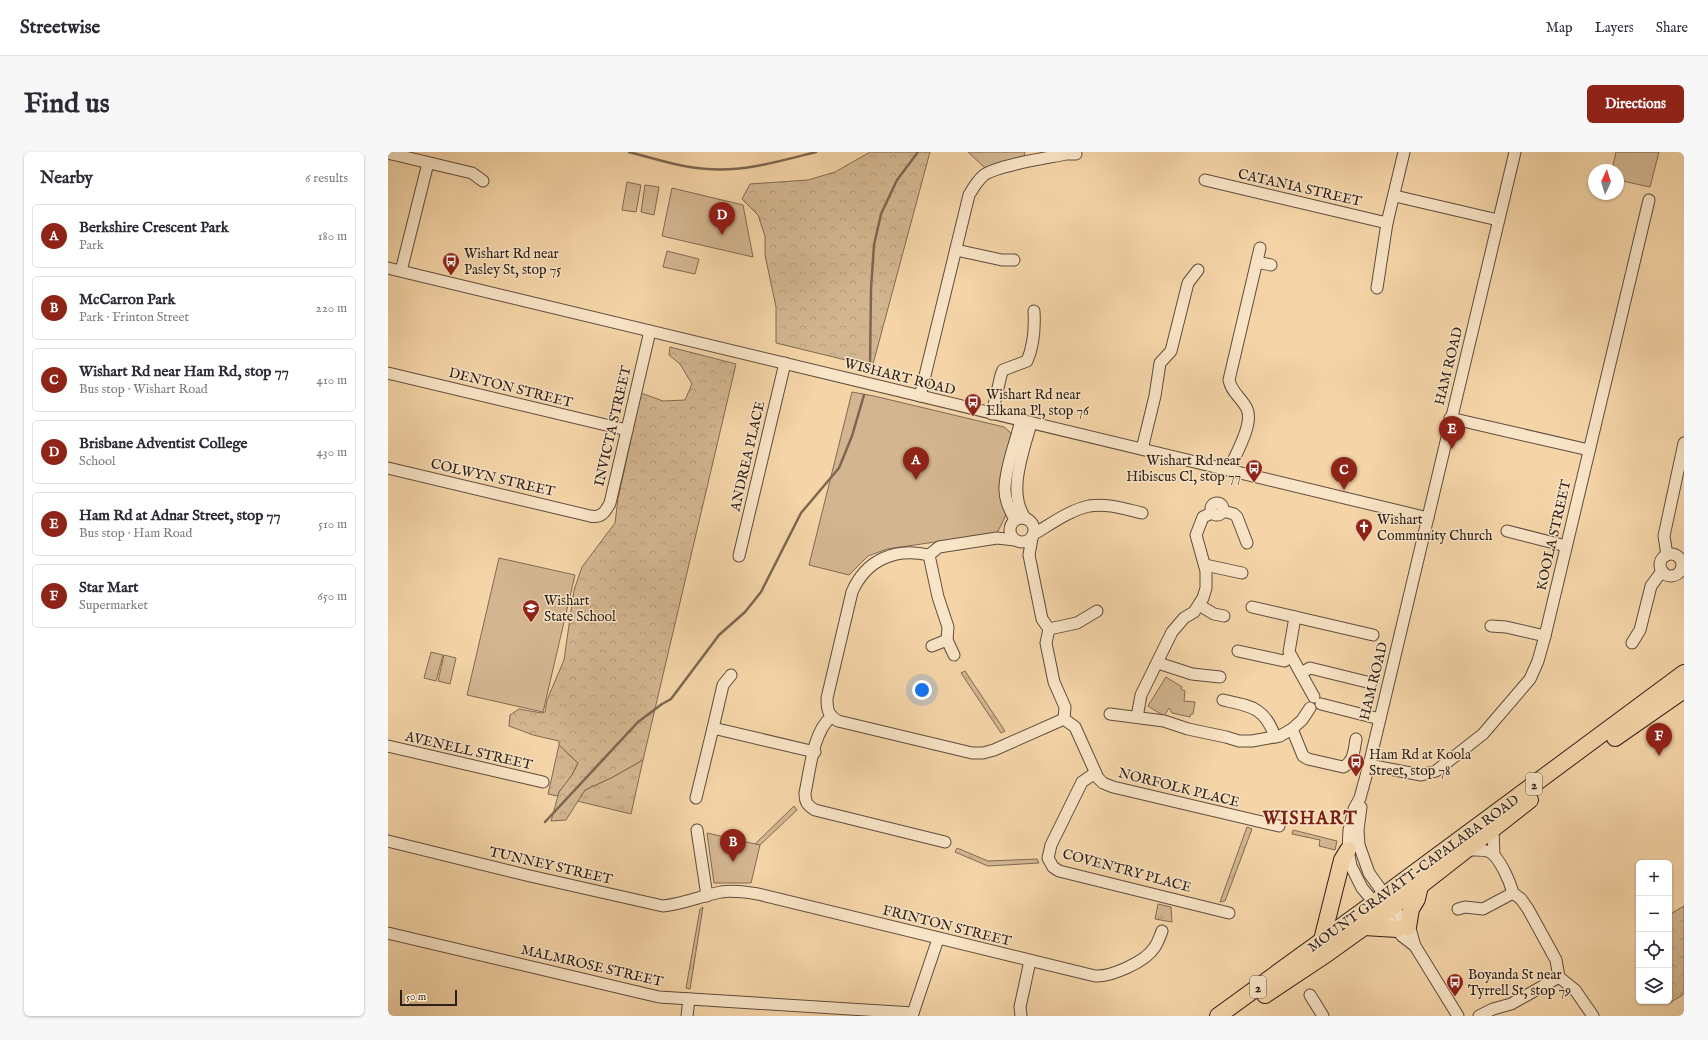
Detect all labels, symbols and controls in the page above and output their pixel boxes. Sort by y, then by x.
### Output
text: Streetwise [20,16,100,40]
text: Map [1546,19,1573,37]
text: Layers [1595,19,1634,37]
text: Share [1656,19,1688,37]
button: Directions [1587,85,1684,123]
text: Find us [24,87,110,122]
north arrow [1588,164,1624,200]
street label: CATANIA STREET [1236,165,1364,211]
text: Nearby [40,168,93,189]
text: 6 results [305,170,348,187]
pin: D [709,202,735,235]
text: Berkshire Crescent Park [79,218,229,237]
text: A [50,228,58,245]
text: 180 m [318,228,347,245]
text: Park [79,237,104,254]
place label: Wishart Rd near Pasley St, stop 75 [464,245,561,279]
bus stop icon: Wishart Rd near Pasley St, stop 75 [441,251,461,276]
text: McCarron Park [79,290,176,309]
text: B [50,300,58,317]
text: 220 m [316,300,347,317]
text: Park · Frinton Street [79,309,189,326]
street label: HAM ROAD [1431,325,1467,407]
street label: WISHART ROAD [842,354,957,399]
text: Wishart Rd near Ham Rd, stop 77 [79,362,289,381]
street label: INVICTA STREET [590,363,636,488]
street label: DENTON STREET [447,364,575,412]
text: C [49,372,59,389]
text: 410 m [317,372,347,389]
text: Bus stop · Wishart Road [79,381,208,398]
place label: Wishart Rd near Elkana Pl, stop 76 [986,386,1090,420]
bus stop icon: Wishart Rd near Elkana Pl, stop 76 [963,392,983,417]
street label: ANDREA PLACE [726,399,769,514]
pin: E [1439,416,1465,449]
text: Brisbane Adventist College [79,434,248,453]
text: D [49,444,59,461]
text: 430 m [317,444,347,461]
pin: A [903,447,929,480]
place label: Wishart Rd near Hibiscus Cl, stop 77 [1126,452,1241,486]
text: School [79,453,116,470]
street label: COLWYN STREET [429,455,557,501]
pin: C [1331,457,1357,490]
bus stop icon: Wishart Rd near Hibiscus Cl, stop 77 [1244,458,1264,483]
street label: KOOLA STREET [1533,477,1576,592]
text: Ham Rd at Adnar Street, stop 77 [79,506,281,525]
place label: Wishart Community Church [1377,511,1493,545]
text: E [49,516,59,533]
text: 510 m [318,516,347,533]
church icon: Wishart Community Church [1354,517,1374,542]
text: Bus stop · Ham Road [79,525,192,542]
text: Star Mart [79,578,138,597]
text: F [50,588,58,605]
text: 650 m [318,588,347,605]
place label: Wishart State School [544,592,616,626]
text: Supermarket [79,597,148,614]
school or university icon: Wishart State School [521,598,541,623]
street label: HAM ROAD [1356,640,1392,722]
your location [912,680,932,700]
pin: F [1646,723,1672,756]
street label: AVENELL STREET [402,727,535,775]
place label: Ham Rd at Koola Street, stop 78 [1369,746,1472,780]
bus stop icon: Ham Rd at Koola Street, stop 78 [1346,752,1366,777]
street label: NORFOLK PLACE [1116,764,1242,812]
road number: 2 [1526,773,1542,795]
street label: MOUNT GRAVATT-CAPALABA ROAD [1304,791,1523,957]
district label: WISHART [1261,808,1358,831]
pin: B [720,829,746,862]
street label: TUNNEY STREET [487,843,615,889]
street label: COVENTRY PLACE [1060,845,1193,897]
map controls [1636,860,1672,1004]
button: + [1636,860,1672,896]
button: − [1636,896,1672,932]
street label: FRINTON STREET [881,901,1014,951]
button: locate [1636,932,1672,968]
street label: MALMROSE STREET [519,941,665,991]
place label: Boyanda St near Tyrrell St, stop 79 [1468,966,1571,1000]
button: layers [1636,968,1672,1004]
bus stop icon: Boyanda St near Tyrrell St, stop 79 [1445,972,1465,997]
road number: 2 [1250,976,1266,998]
scale bar [400,988,457,1007]
text: 50 m [406,990,426,1004]

